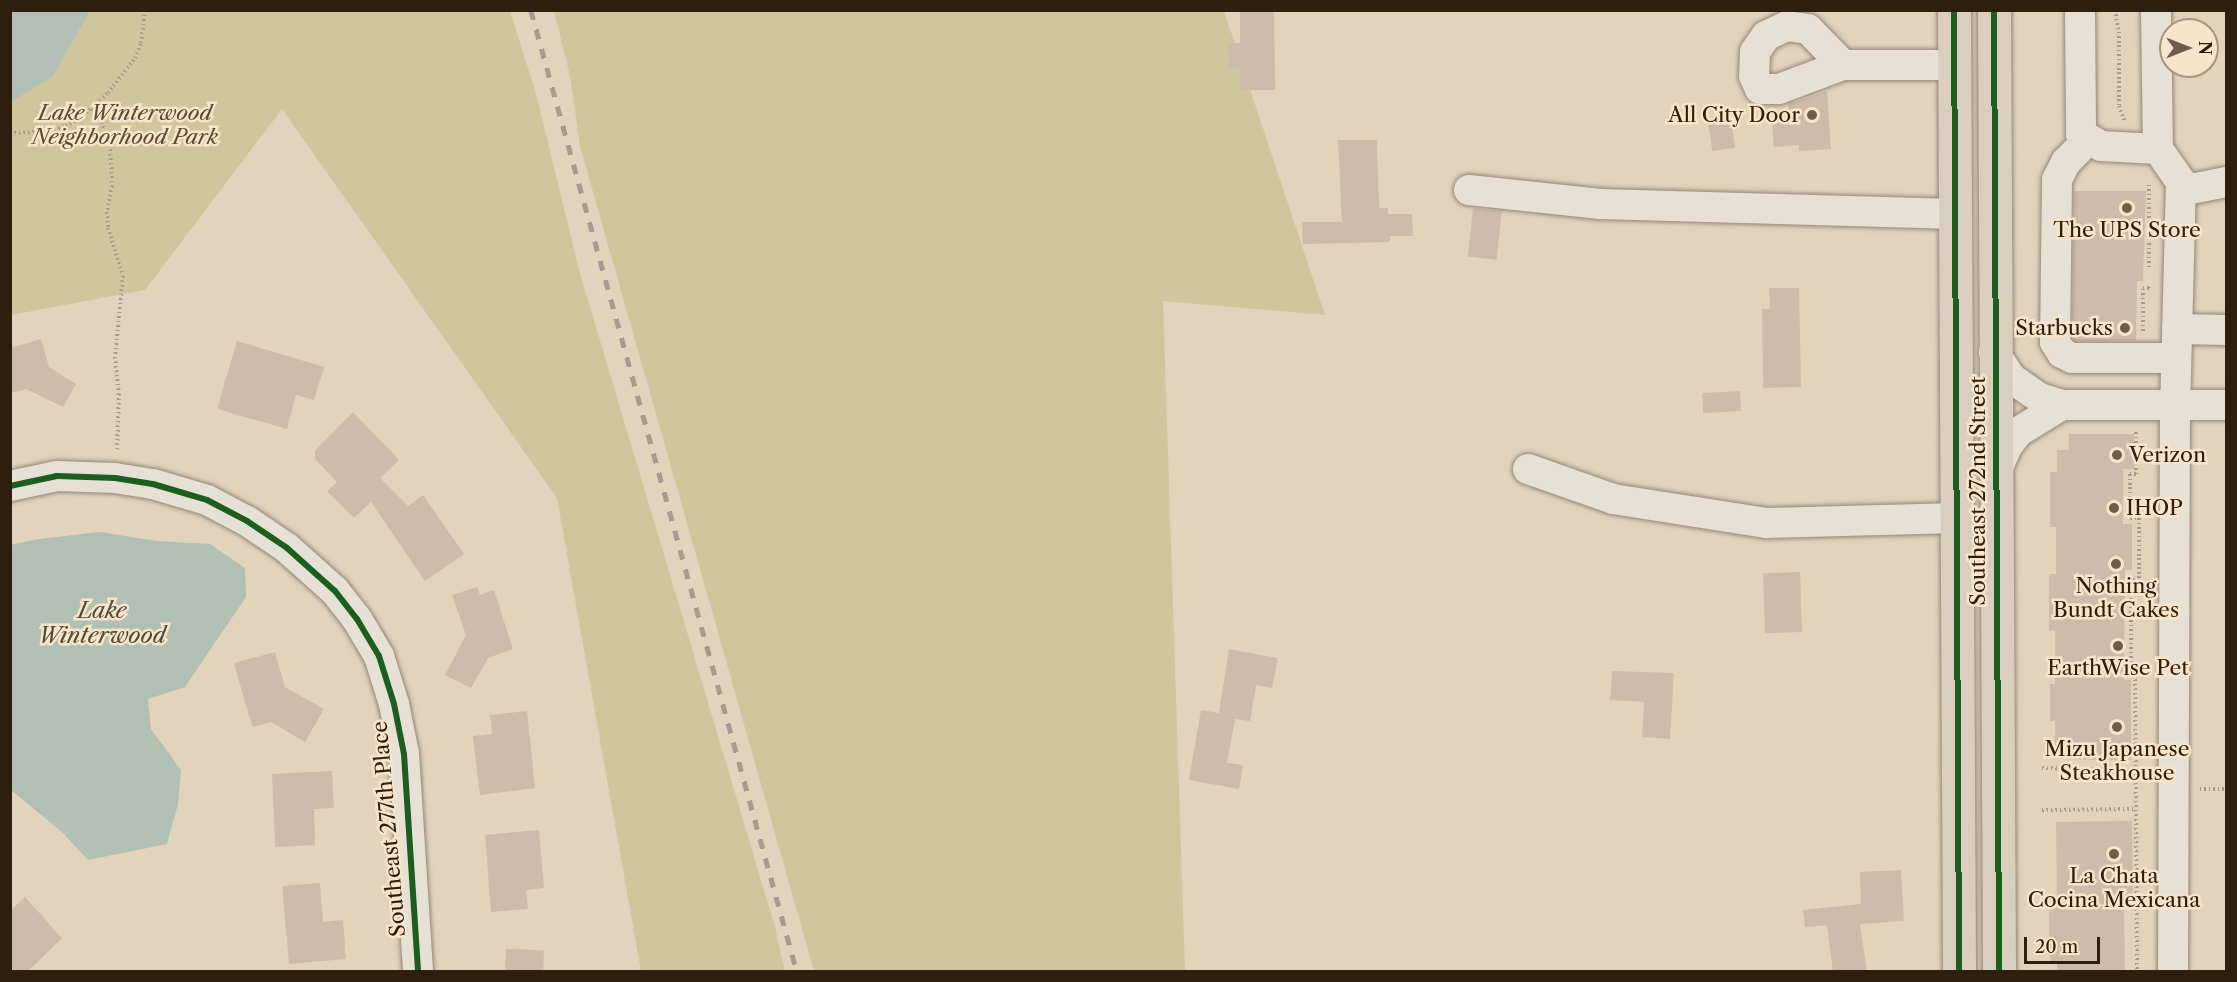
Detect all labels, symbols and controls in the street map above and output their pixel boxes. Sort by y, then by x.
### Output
north arrow [2159,18,2219,78]
text: N [2195,41,2215,55]
park label: Lake Winterwood Neighborhood Park [32,100,218,150]
place label: All City Door [1667,102,1800,128]
marker: All City Door [1805,108,1819,122]
marker: The UPS Store [2120,201,2134,215]
place label: The UPS Store [2053,217,2201,243]
place label: Starbucks [2015,315,2113,341]
marker: Starbucks [2118,321,2132,335]
street label: Southeast 272nd Street [1965,376,1991,606]
place label: Verizon [2129,442,2206,468]
marker: Verizon [2110,448,2124,462]
place label: IHOP [2126,495,2183,521]
marker: IHOP [2107,501,2121,515]
marker: Nothing Bundt Cakes [2109,557,2123,571]
place label: Nothing Bundt Cakes [2053,573,2179,623]
water label: Lake Winterwood [38,597,166,648]
marker: EarthWise Pet [2111,639,2125,653]
place label: EarthWise Pet [2047,655,2189,681]
street label: Southeast 277th Place [367,720,411,938]
marker: Mizu Japanese Steakhouse [2110,720,2124,734]
place label: Mizu Japanese Steakhouse [2044,736,2190,786]
marker: La Chata Cocina Mexicana [2107,847,2121,861]
place label: La Chata Cocina Mexicana [2028,863,2200,913]
scale bar [2027,925,2104,963]
text: 20 m [2035,936,2078,958]

